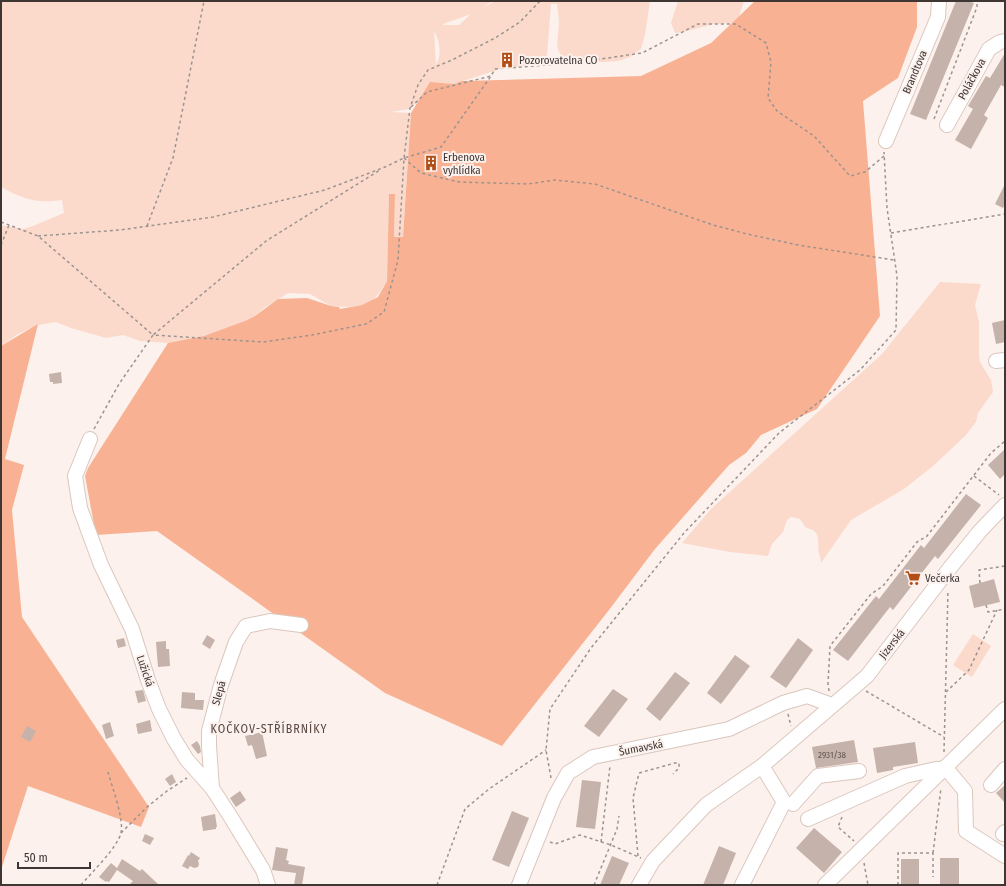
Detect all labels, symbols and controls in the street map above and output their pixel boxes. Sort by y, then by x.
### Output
street label: Brandtova [900,48,930,96]
building icon: Pozorovatelna CO [498,51,516,69]
place label: Pozorovatelna CO [519,54,597,67]
street label: Poláčkova [955,56,989,102]
place label: Erbenova vyhlídka [443,151,485,177]
building icon: Erbenova vyhlídka [422,154,440,172]
supermarket icon: Večerka [904,569,922,587]
place label: Večerka [925,572,960,585]
street label: Jizerská [876,627,908,661]
street label: Lužická [134,653,156,689]
street label: Slepá [209,679,229,707]
district label: KOČKOV-STŘÍBRNÍKY [210,721,328,736]
street label: Šumavská [618,736,664,759]
house number: 2931/38 [818,750,846,760]
scale bar [18,844,90,870]
text: 50 m [24,851,48,865]

